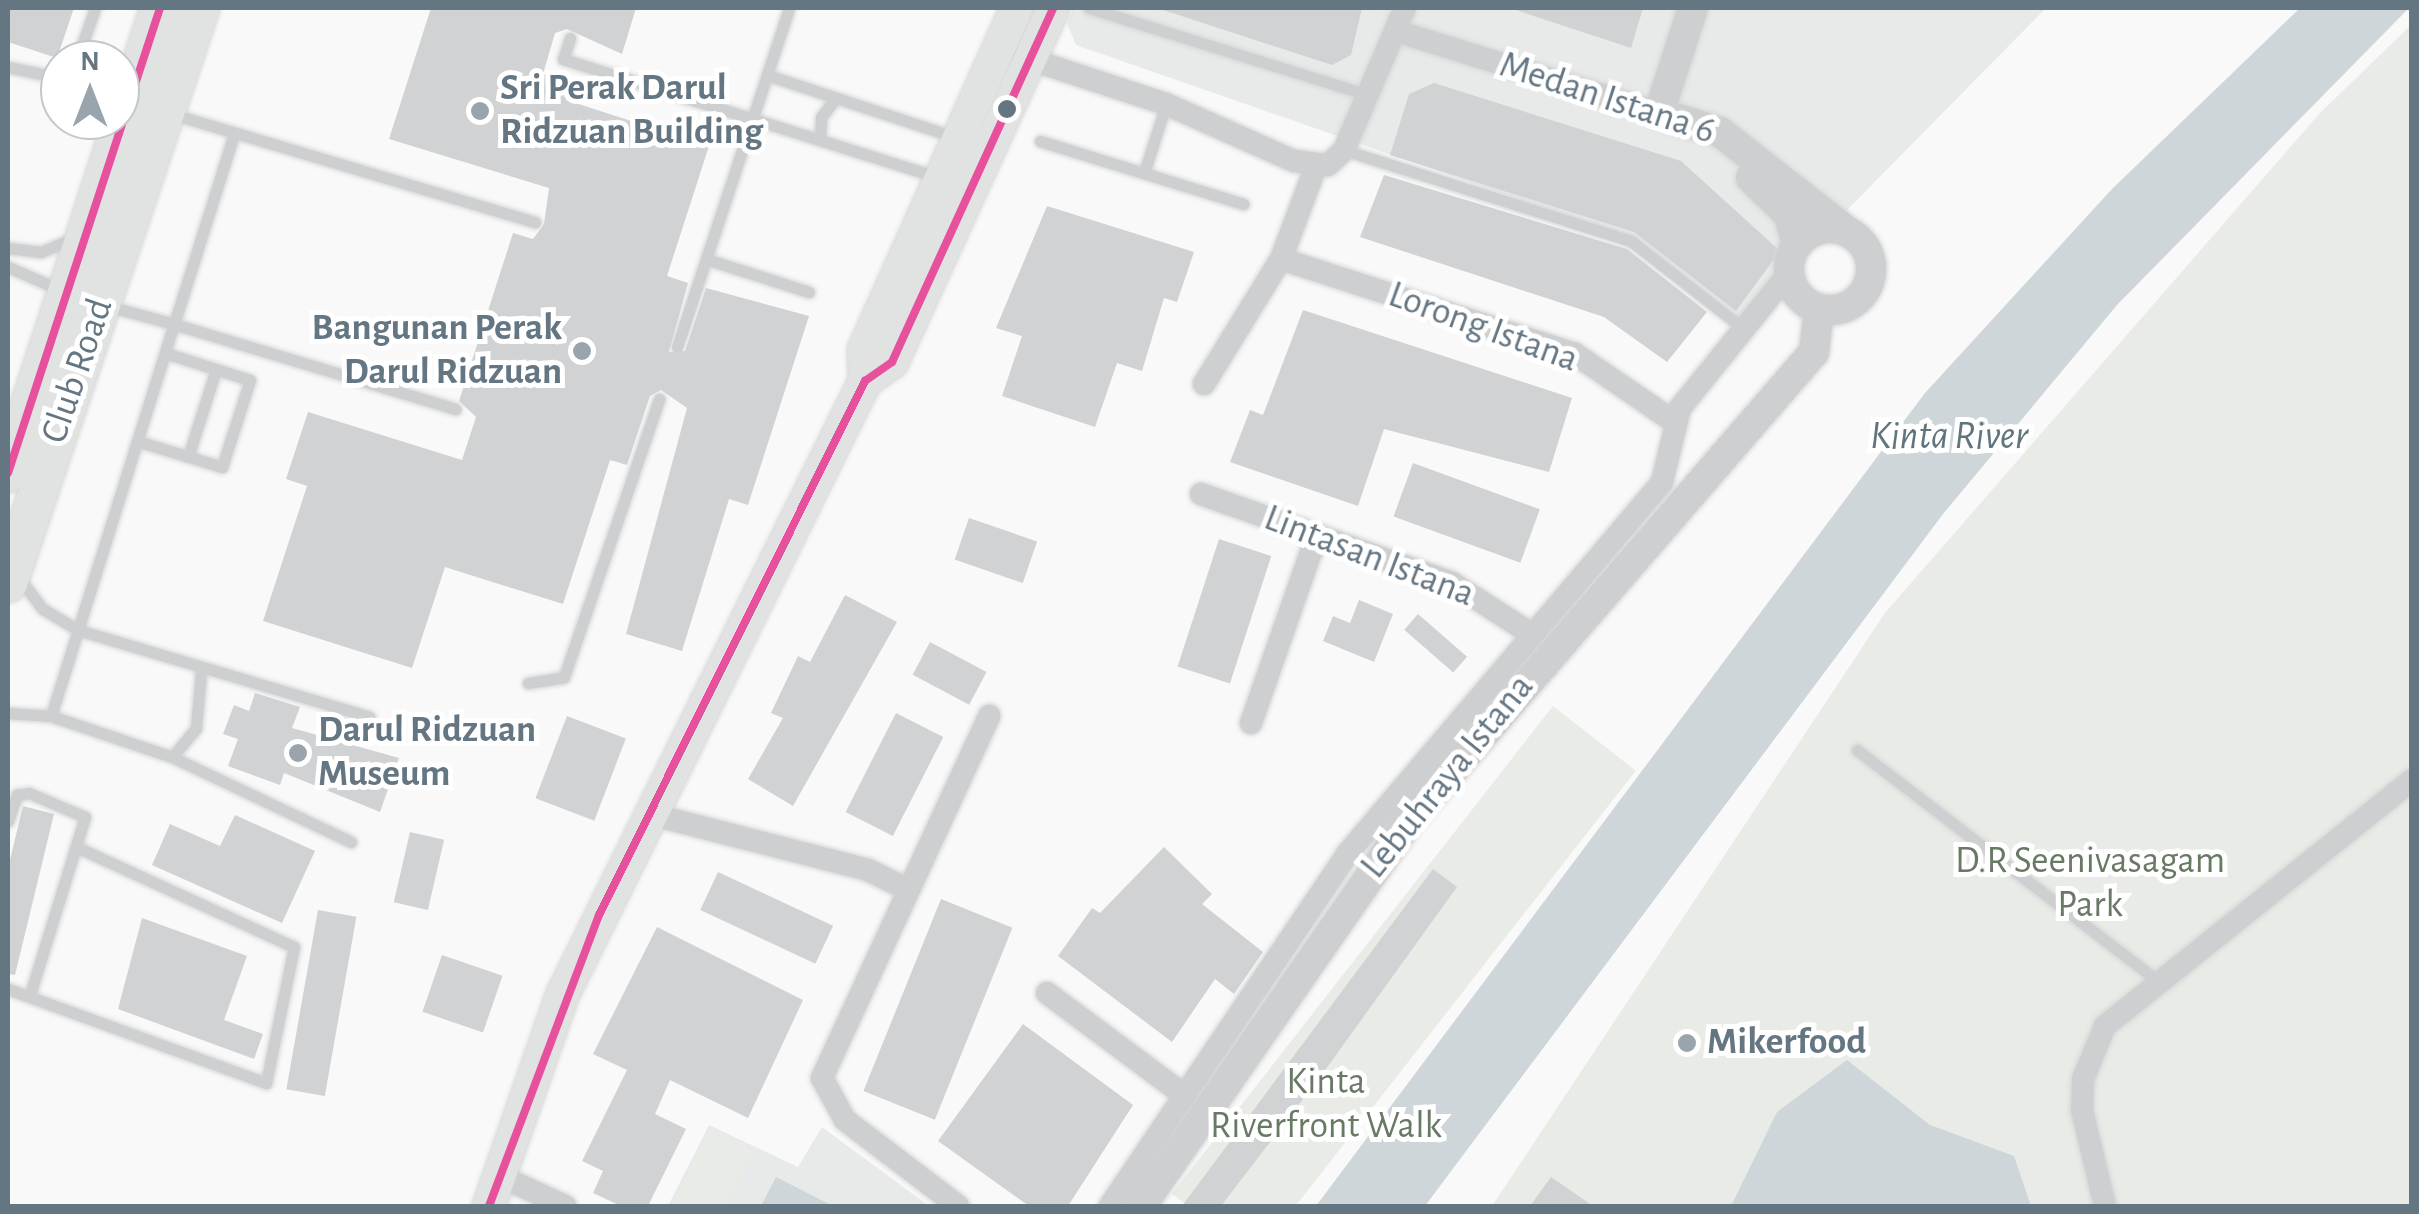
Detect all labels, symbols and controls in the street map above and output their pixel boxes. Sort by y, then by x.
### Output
north arrow [40,40,140,140]
street label: Medan Istana 6 [1494,43,1720,155]
text: N [80,48,100,76]
place label: Sri Perak Darul Ridzuan Building [500,66,763,156]
unlabelled marker [997,99,1017,119]
marker: Sri Perak Darul Ridzuan Building [469,100,491,122]
street label: Lorong Istana [1382,273,1584,383]
street label: Club Road [32,293,124,449]
place label: Bangunan Perak Darul Ridzuan [312,306,562,396]
marker: Bangunan Perak Darul Ridzuan [571,340,593,362]
water label: Kinta River [1870,412,2028,460]
street label: Lintasan Istana [1258,496,1480,618]
street label: Lebuhraya Istana [1352,666,1544,888]
place label: Darul Ridzuan Museum [318,708,536,798]
marker: Darul Ridzuan Museum [287,742,309,764]
park label: D.R Seenivasagam Park [1955,839,2225,928]
place label: Mikerfood [1707,1020,1866,1066]
marker: Mikerfood [1676,1032,1698,1054]
park label: Kinta Riverfront Walk [1210,1060,1442,1150]

